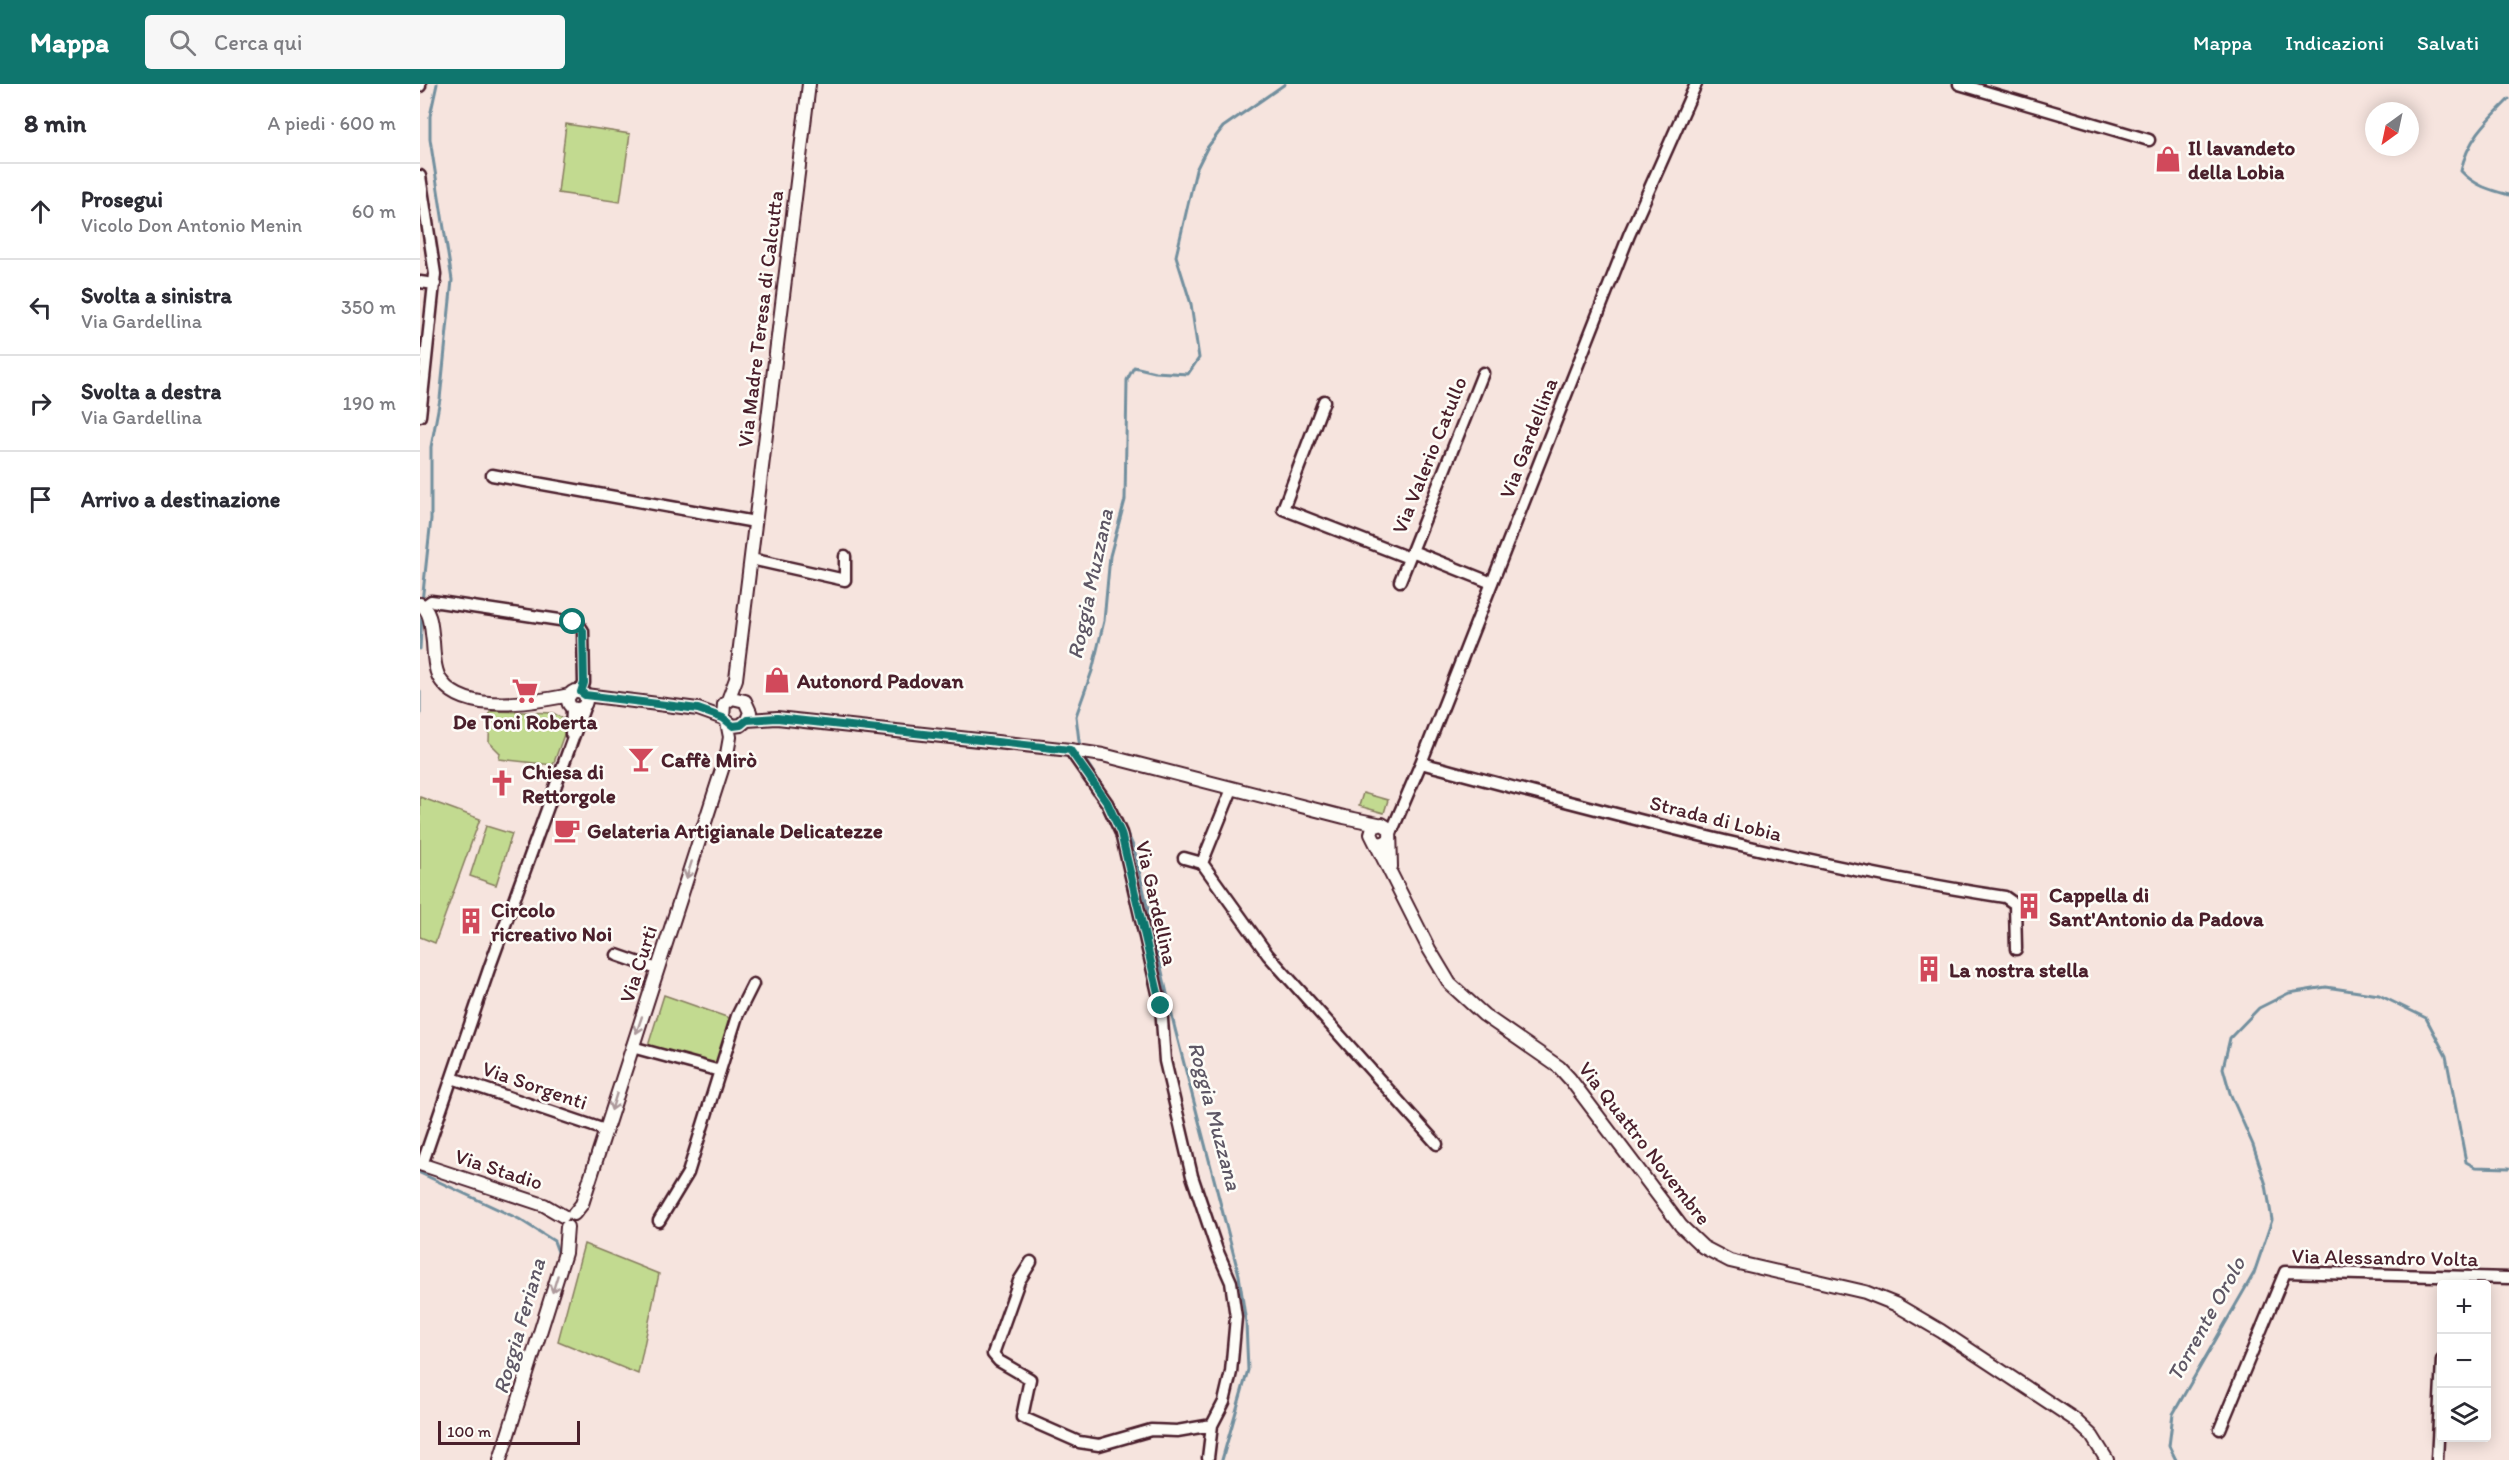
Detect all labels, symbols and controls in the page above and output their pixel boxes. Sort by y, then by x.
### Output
search box [145,15,565,69]
text: Mappa [30,25,109,59]
icon: search [166,26,199,59]
text: Cerca qui [214,29,302,56]
text: Mappa [2193,30,2252,55]
text: Indicazioni [2285,30,2384,55]
text: Salvati [2417,30,2479,55]
north arrow [2365,102,2419,156]
text: 8 min [24,107,86,139]
text: A piedi · 600 m [267,111,396,135]
place label: Il lavandeto della Lobia [2188,135,2296,184]
shop icon: Il lavandeto della Lobia [2153,144,2183,174]
text: Prosegui [81,186,163,213]
street label: Via Madre Teresa di Calcutta [732,189,788,449]
icon: ahead [24,195,57,228]
text: 60 m [352,199,396,223]
text: Vicolo Don Antonio Menin [81,213,302,237]
text: Svolta a sinistra [81,282,232,309]
icon: left [24,291,57,324]
text: 350 m [341,295,396,319]
text: Via Gardellina [81,309,202,333]
street label: Via Valerio Catullo [1386,373,1472,537]
street label: Via Gardellina [1494,374,1562,502]
text: Svolta a destra [81,378,221,405]
icon: right [24,387,57,420]
text: 190 m [343,391,396,415]
text: Via Gardellina [81,405,202,429]
icon: arrive [24,483,57,516]
text: Arrivo a destinazione [81,486,280,513]
water label: Roggia Muzzana [1061,506,1119,662]
route start [559,608,585,634]
shop icon: Autonord Padovan [762,665,792,695]
place label: Autonord Padovan [796,668,964,693]
supermarket icon: De Toni Roberta [510,676,540,706]
place label: De Toni Roberta [453,709,598,734]
bar icon: Caffè Mirò [626,744,656,774]
place label: Caffè Mirò [661,747,757,772]
place label: Chiesa di Rettorgole [522,759,616,809]
church icon: Chiesa di Rettorgole [487,768,517,798]
street label: Strada di Lobia [1647,790,1785,847]
cafe icon: Gelateria Artigianale Delicatezze [552,815,582,845]
place label: Gelateria Artigianale Delicatezze [587,818,883,844]
street label: Via Gardellina [1131,838,1184,968]
one-way arrow [683,860,694,879]
place label: Cappella di Sant'Antonio da Padova [2049,882,2265,931]
building icon: Cappella di Sant'Antonio da Padova [2014,891,2044,921]
place label: Circolo ricreativo Noi [491,897,612,946]
building icon: Circolo ricreativo Noi [456,906,486,936]
street label: Via Curti [614,922,662,1006]
building icon: La nostra stella [1914,954,1944,984]
place label: La nostra stella [1949,957,2089,982]
route end [1147,992,1173,1018]
one-way arrow [632,1015,643,1034]
water label: Roggia Muzzana [1182,1039,1248,1194]
street label: Via Sorgenti [479,1055,591,1115]
street label: Via Quattro Novembre [1573,1056,1717,1230]
one-way arrow [608,1092,619,1111]
street label: Via Stadio [452,1143,546,1195]
street label: Via Alessandro Volta [2291,1243,2479,1271]
water label: Torrente Orolo [2161,1251,2252,1386]
water label: Roggia Feriana [487,1255,551,1397]
one-way arrow [549,1274,560,1293]
map controls [2437,1280,2491,1442]
button: + [2437,1280,2491,1334]
button: − [2437,1334,2491,1388]
button: layers [2437,1388,2491,1442]
scale bar [438,1418,580,1446]
text: 100 m [447,1422,491,1441]

